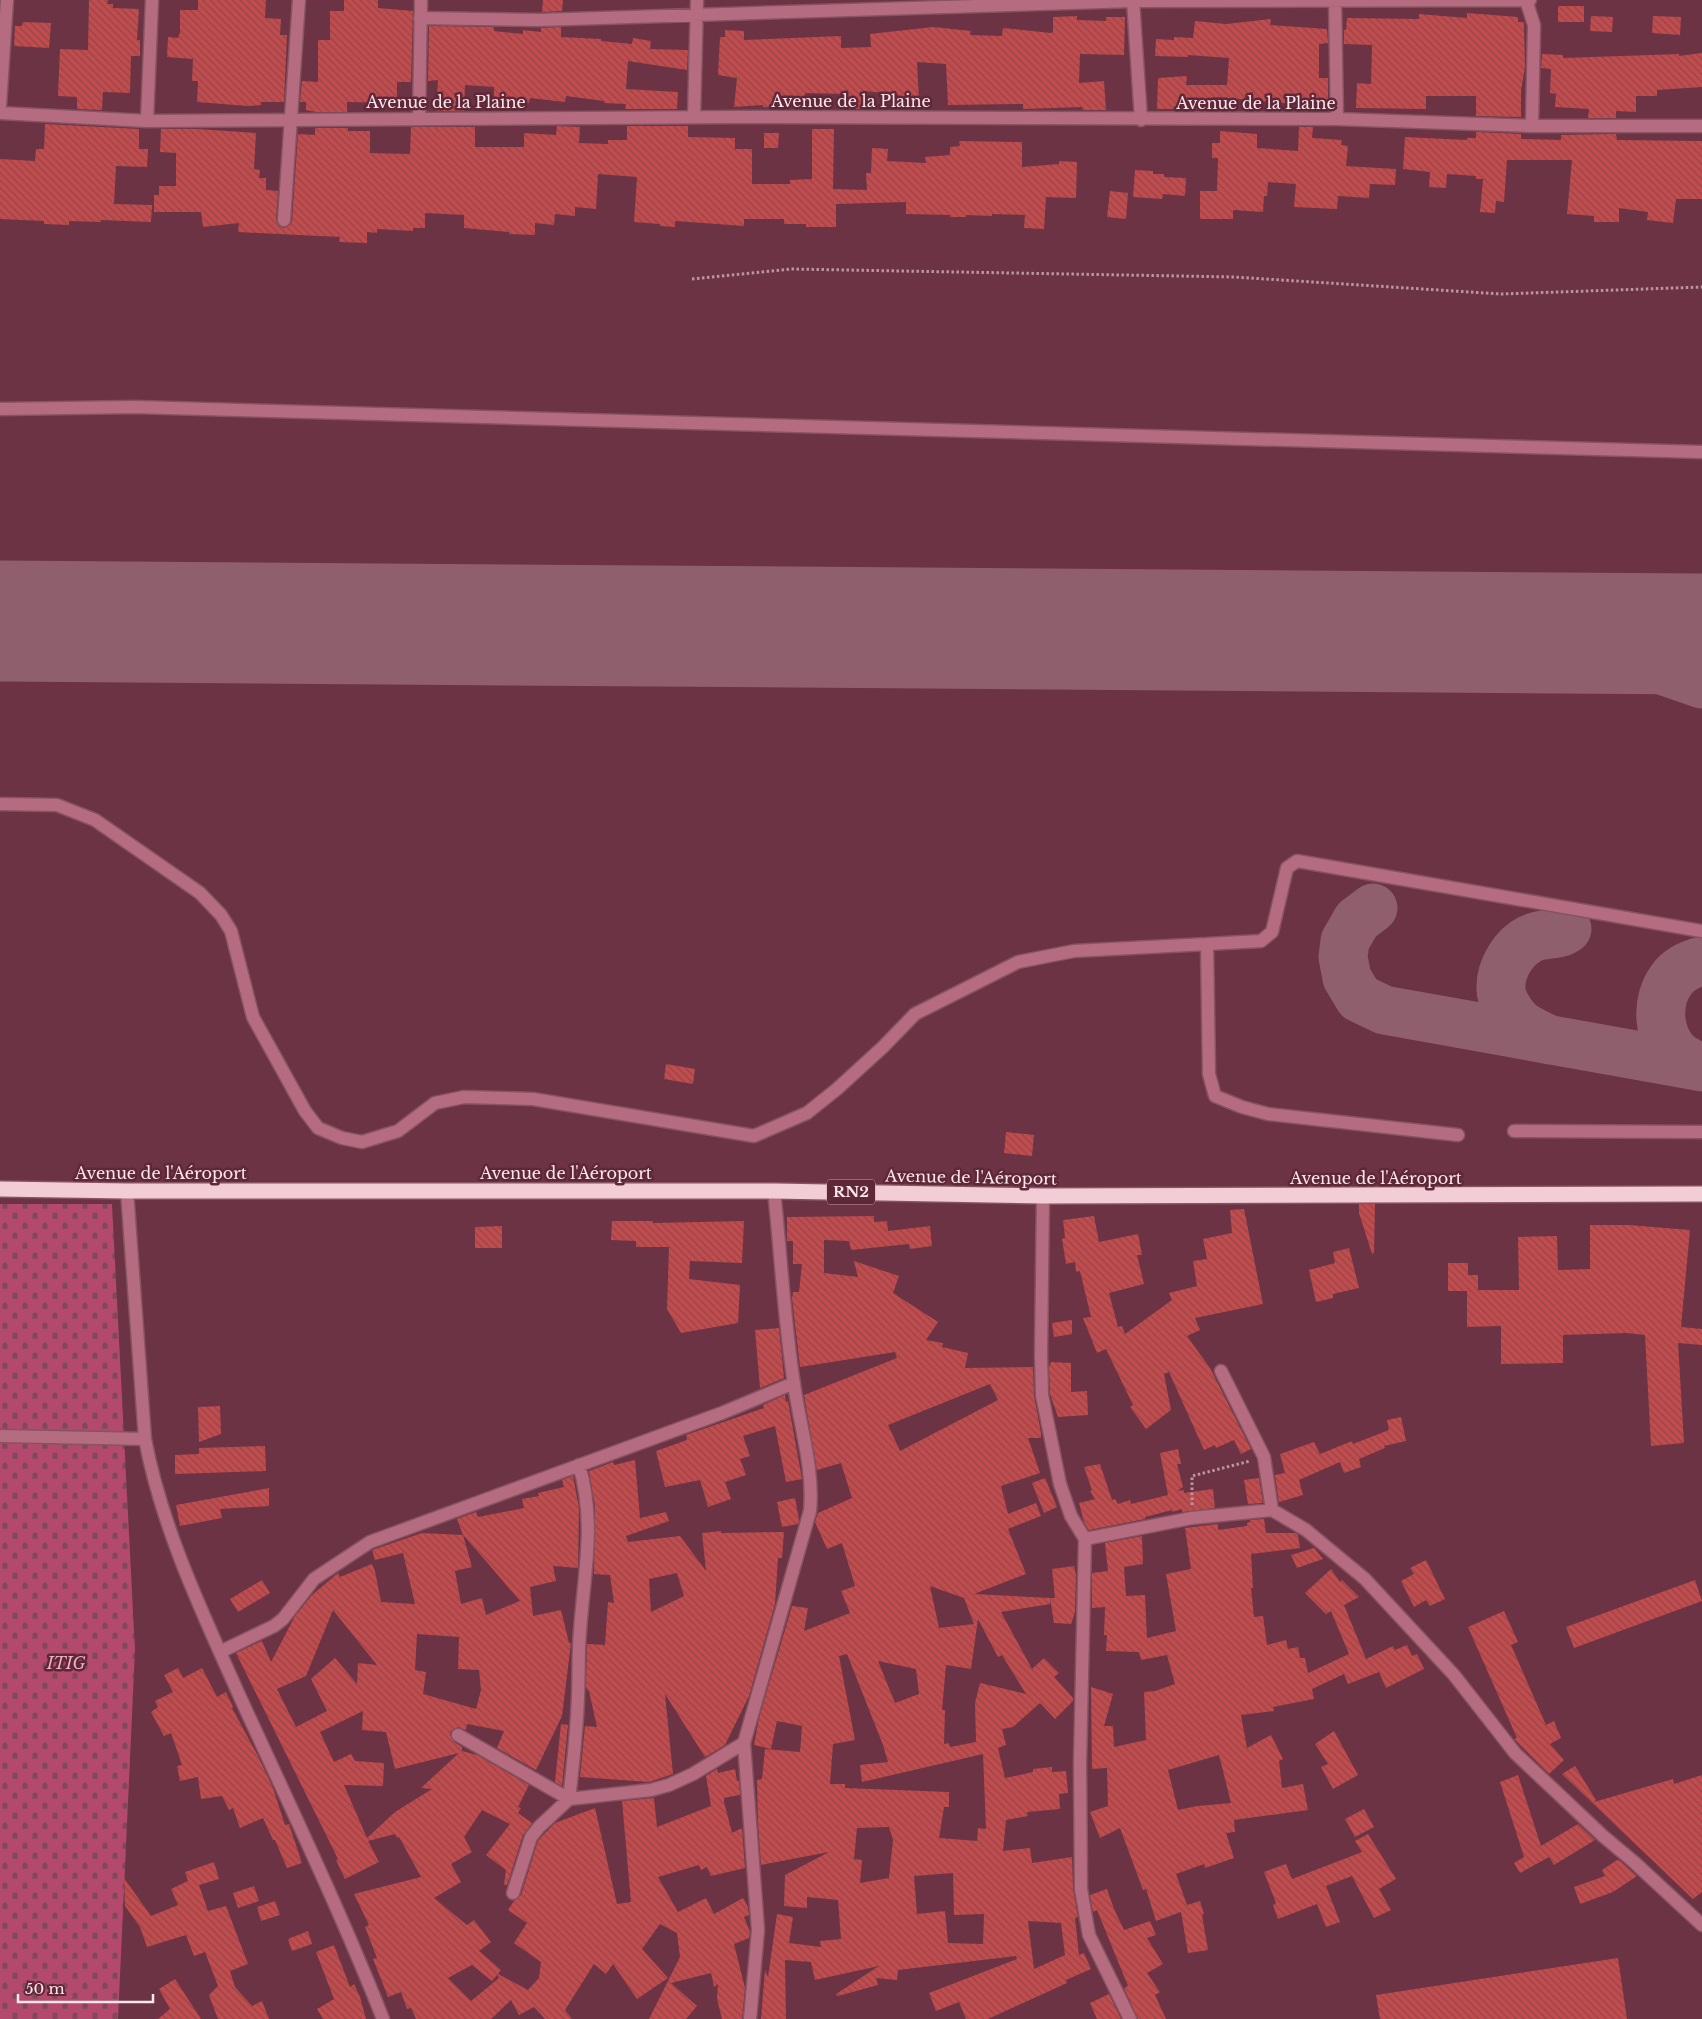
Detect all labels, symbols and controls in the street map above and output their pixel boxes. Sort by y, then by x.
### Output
street label: Avenue de la Plaine [770,91,931,111]
street label: Avenue de la Plaine [365,92,526,112]
street label: Avenue de la Plaine [1175,93,1336,113]
street label: Avenue de l'Aéroport [74,1163,247,1183]
street label: Avenue de l'Aéroport [479,1163,652,1183]
street label: Avenue de l'Aéroport [884,1165,1057,1188]
street label: Avenue de l'Aéroport [1289,1168,1462,1188]
road number: RN2 [827,1180,875,1204]
park label: ITIG [46,1653,85,1673]
scale bar [18,1972,152,2004]
text: 50 m [25,1979,65,1998]

